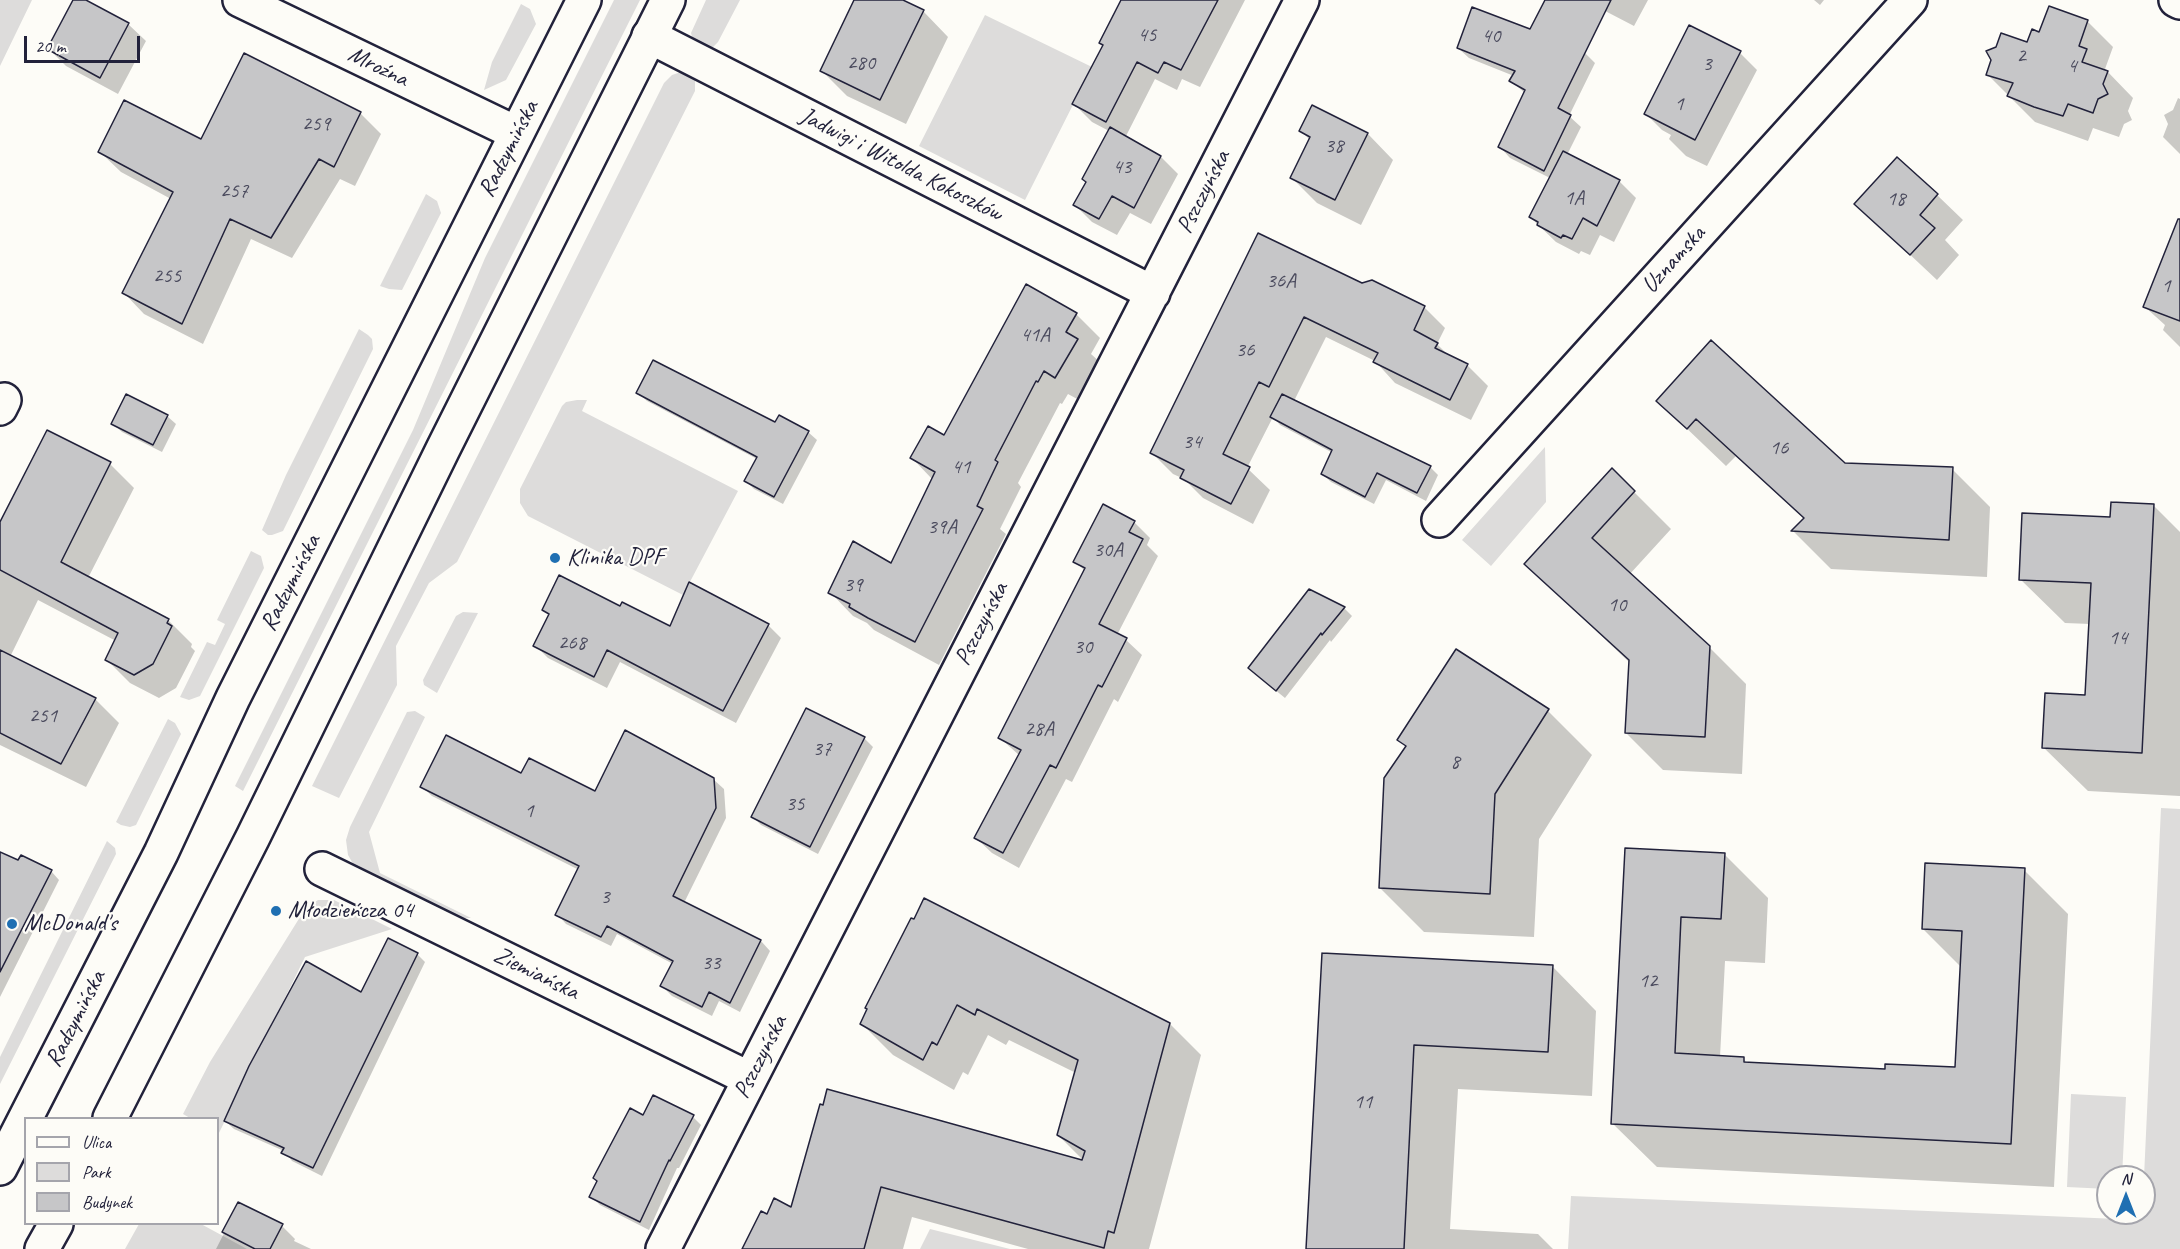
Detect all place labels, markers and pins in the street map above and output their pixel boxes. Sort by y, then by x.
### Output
place label: Klinika DPF [567,544,664,572]
marker: Klinika DPF [548,551,562,565]
place label: Młodzieńcza 04 [288,897,413,925]
marker: Młodzieńcza 04 [269,904,283,918]
place label: McDonald's [24,910,117,938]
marker: McDonald's [5,917,19,931]

